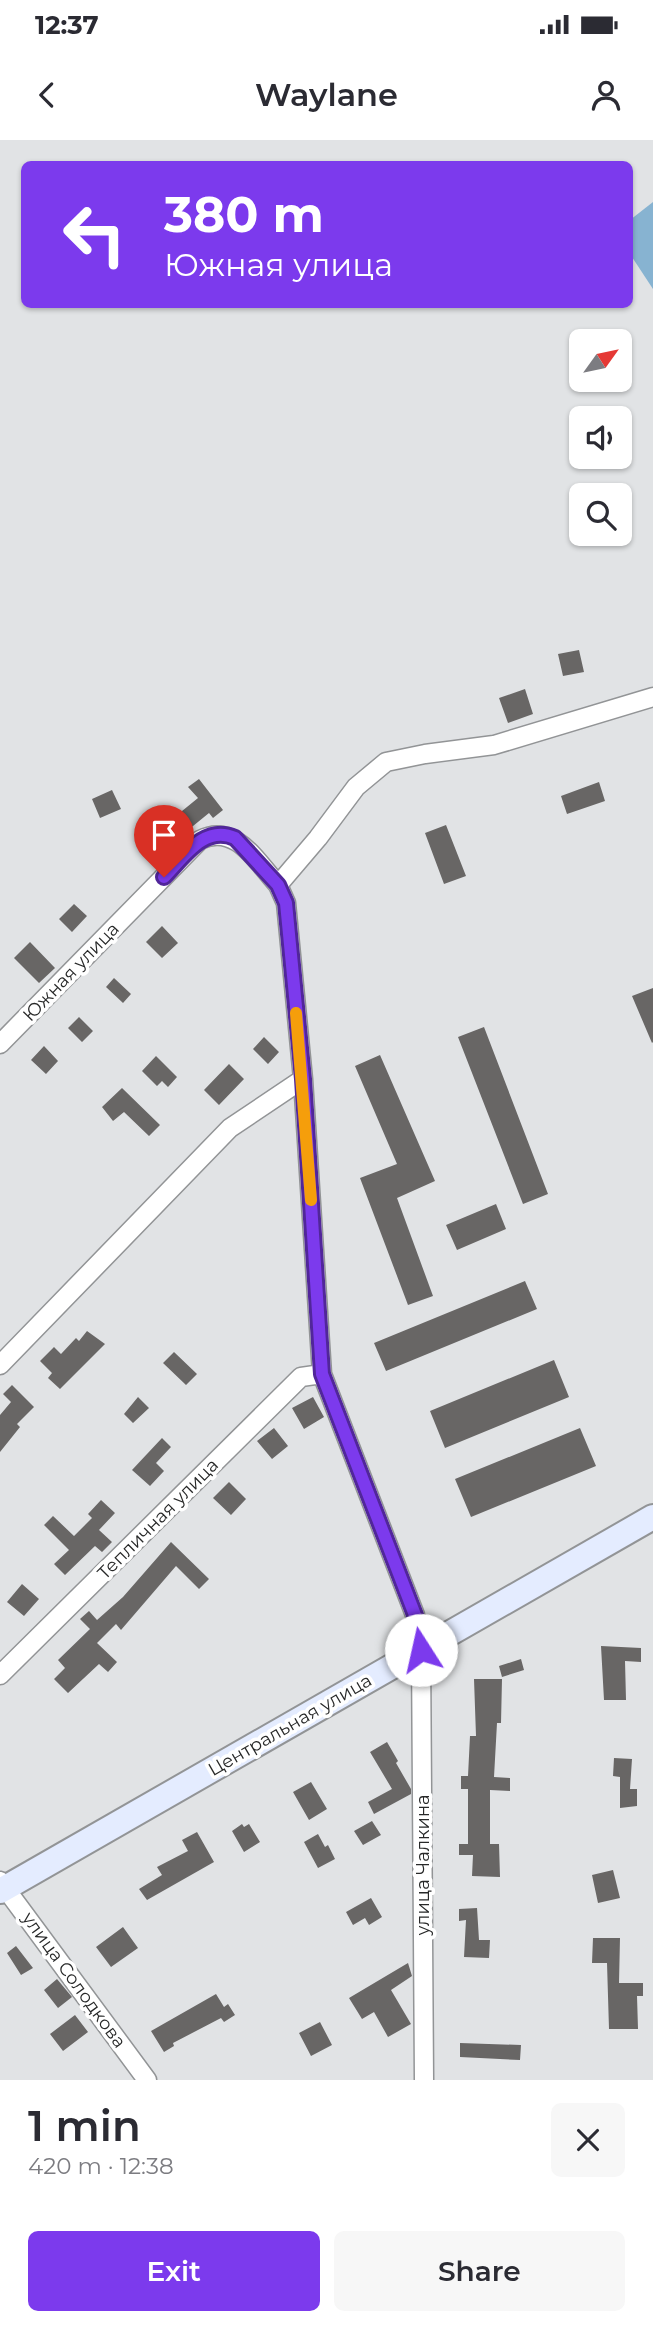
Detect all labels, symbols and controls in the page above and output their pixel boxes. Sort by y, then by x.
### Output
text: 12:37 [35,9,99,41]
text: Waylane [255,75,398,114]
icon: back [28,76,66,114]
icon: person [587,76,625,114]
text: 380 m [164,185,324,244]
icon: left [49,189,140,280]
text: Южная улица [164,245,393,284]
north arrow [569,329,632,392]
map controls [569,329,632,546]
button: sound [569,406,632,469]
button: search [569,483,632,546]
pin [134,805,194,877]
icon: arrive [145,816,183,854]
street label: Южная улица [18,918,124,1026]
street label: Тепличная улица [93,1454,223,1584]
position arrow [384,1613,458,1687]
street label: Центральная улица [204,1669,376,1781]
street label: улица Чалкина [412,1794,434,1937]
street label: улица Солодкова [17,1907,131,2052]
text: 1 min [28,2100,141,2152]
button: close [551,2103,625,2177]
text: 420 m · 12:38 [28,2152,174,2180]
button: Exit [28,2231,320,2311]
button: Share [334,2231,625,2311]

